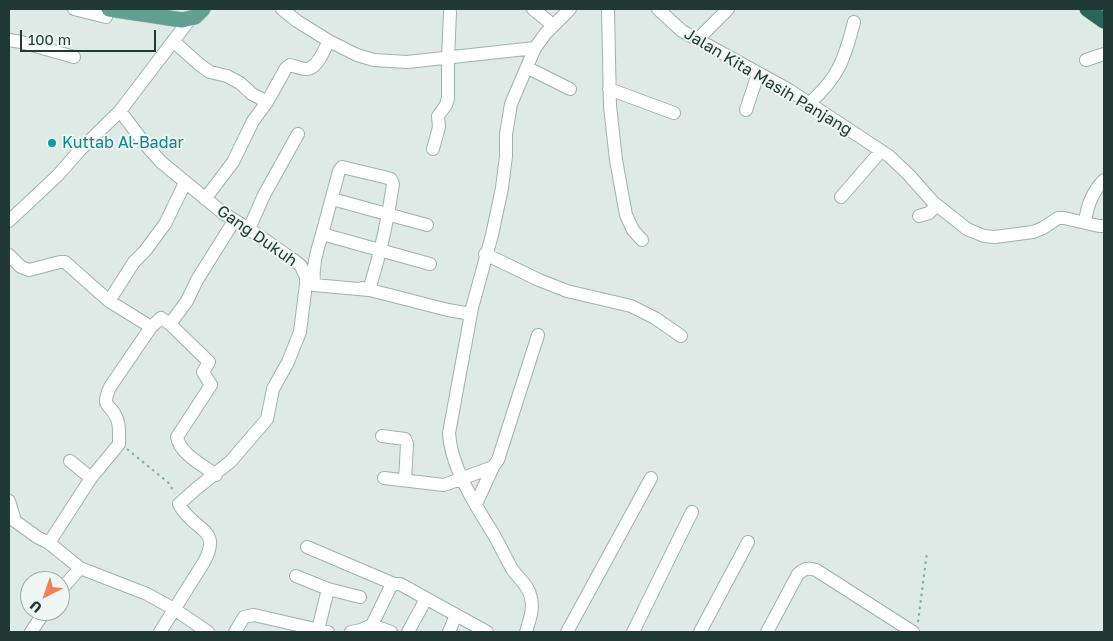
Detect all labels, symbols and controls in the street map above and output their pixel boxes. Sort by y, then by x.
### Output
scale bar [22,20,159,52]
street label: Jalan Kita Masih Panjang [681,24,855,140]
text: 100 m [28,30,71,48]
place label: Kuttab Al-Badar [62,133,184,153]
marker: Kuttab Al-Badar [46,137,58,149]
street label: Gang Dukuh [213,201,301,271]
north arrow [20,571,70,621]
text: U [26,597,45,617]

